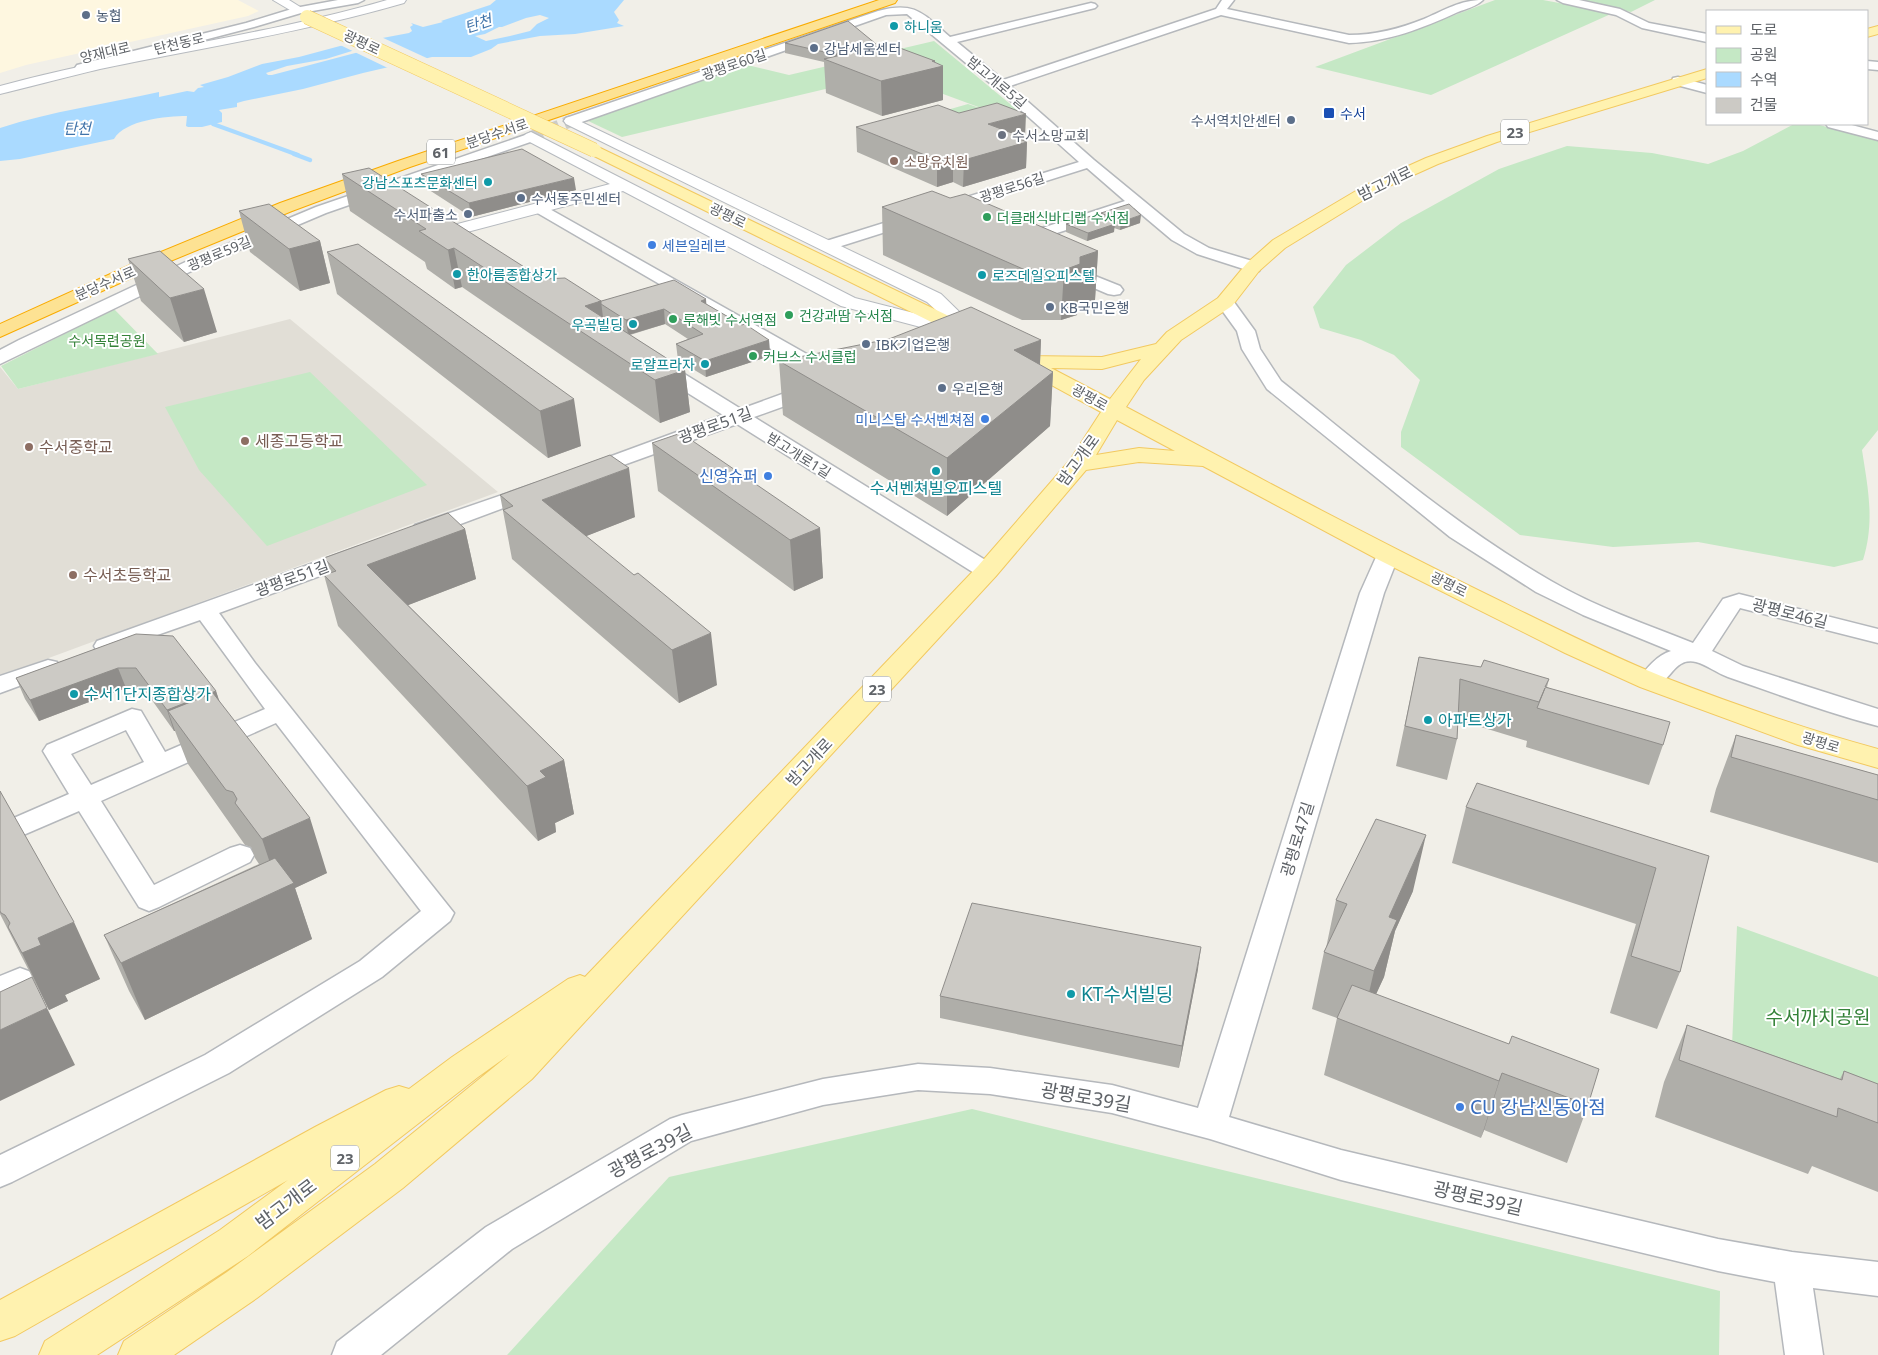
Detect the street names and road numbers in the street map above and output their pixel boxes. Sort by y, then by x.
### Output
street label: 광평로 [340,25,384,59]
street label: 탄천동로 [152,28,206,58]
street label: 양재대로 [78,37,132,67]
street label: 광평로60길 [699,44,769,84]
street label: 밤고개로5길 [963,51,1031,113]
street label: 분당수서로 [463,113,531,152]
road number: 23 [1501,120,1529,144]
road number: 61 [427,140,455,164]
street label: 밤고개로 [1354,160,1417,206]
street label: 광평로56길 [977,168,1047,206]
street label: 광평로 [706,198,750,232]
street label: 광평로59길 [184,231,254,275]
street label: 분당수서로 [72,261,138,305]
street label: 광평로 [1068,379,1112,415]
street label: 광평로51길 [675,401,755,449]
street label: 밤고개로1길 [763,428,835,482]
street label: 밤고개로 [1052,429,1104,490]
street label: 광평로51길 [252,554,332,602]
street label: 광평로 [1427,567,1471,601]
street label: 광평로46길 [1750,593,1830,633]
road number: 23 [863,676,891,702]
street label: 광평로 [1800,727,1842,757]
street label: 밤고개로 [781,733,837,791]
street label: 광평로47길 [1275,799,1319,879]
street label: 광평로39길 [1039,1076,1133,1118]
street label: 광평로39길 [603,1118,697,1184]
road number: 23 [331,1146,359,1170]
street label: 밤고개로 [250,1173,322,1235]
street label: 광평로39길 [1430,1175,1526,1221]

